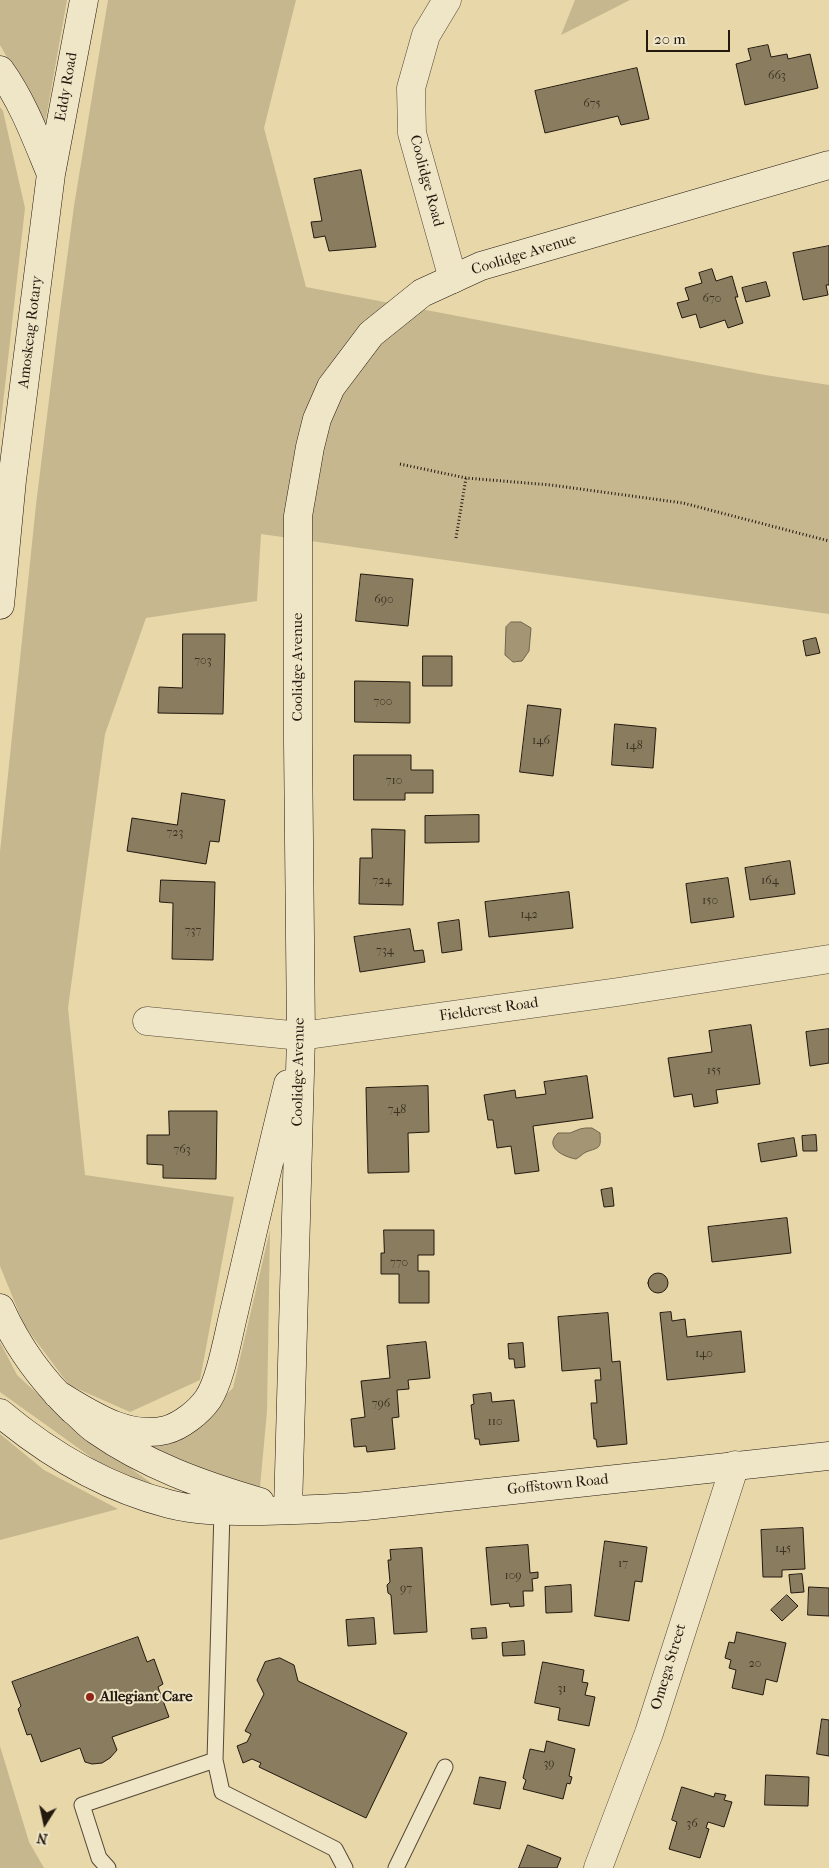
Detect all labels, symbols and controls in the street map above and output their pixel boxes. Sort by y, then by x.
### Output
scale bar [649,20,733,52]
text: 20 m [654,30,686,48]
street label: Eddy Road [52,51,82,123]
house number: 663 [768,69,786,83]
house number: 675 [583,97,601,111]
street label: Coolidge Road [405,133,447,229]
street label: Coolidge Avenue [469,230,579,280]
street label: Amoskeag Rotary [15,275,47,389]
house number: 670 [703,292,721,306]
house number: 690 [374,593,394,607]
street label: Coolidge Avenue [289,613,307,721]
house number: 703 [194,654,212,668]
house number: 700 [374,695,392,709]
house number: 146 [532,734,550,748]
house number: 148 [625,739,643,753]
house number: 710 [386,774,402,788]
house number: 723 [167,826,183,840]
house number: 724 [372,874,392,888]
house number: 164 [761,874,779,888]
house number: 150 [702,894,718,908]
house number: 142 [520,908,538,922]
house number: 737 [185,924,201,938]
house number: 734 [376,944,394,958]
street label: Fieldcrest Road [438,994,540,1026]
street label: Coolidge Avenue [289,1017,309,1127]
house number: 155 [707,1064,721,1078]
house number: 748 [388,1103,406,1117]
house number: 763 [173,1143,191,1157]
house number: 770 [390,1256,408,1270]
house number: 140 [695,1347,713,1361]
house number: 796 [372,1397,390,1411]
house number: 110 [487,1415,503,1429]
street label: Goffstown Road [506,1471,610,1499]
house number: 145 [775,1542,791,1556]
house number: 17 [618,1557,628,1571]
house number: 109 [504,1569,522,1583]
house number: 97 [400,1582,412,1596]
street label: Omega Street [647,1622,691,1712]
house number: 20 [749,1657,761,1671]
house number: 31 [557,1682,567,1696]
place label: Allegiant Care [100,1688,193,1706]
marker: Allegiant Care [84,1691,96,1703]
house number: 39 [543,1757,555,1771]
north arrow [20,1798,70,1848]
house number: 36 [686,1817,698,1831]
text: N [36,1829,49,1848]

